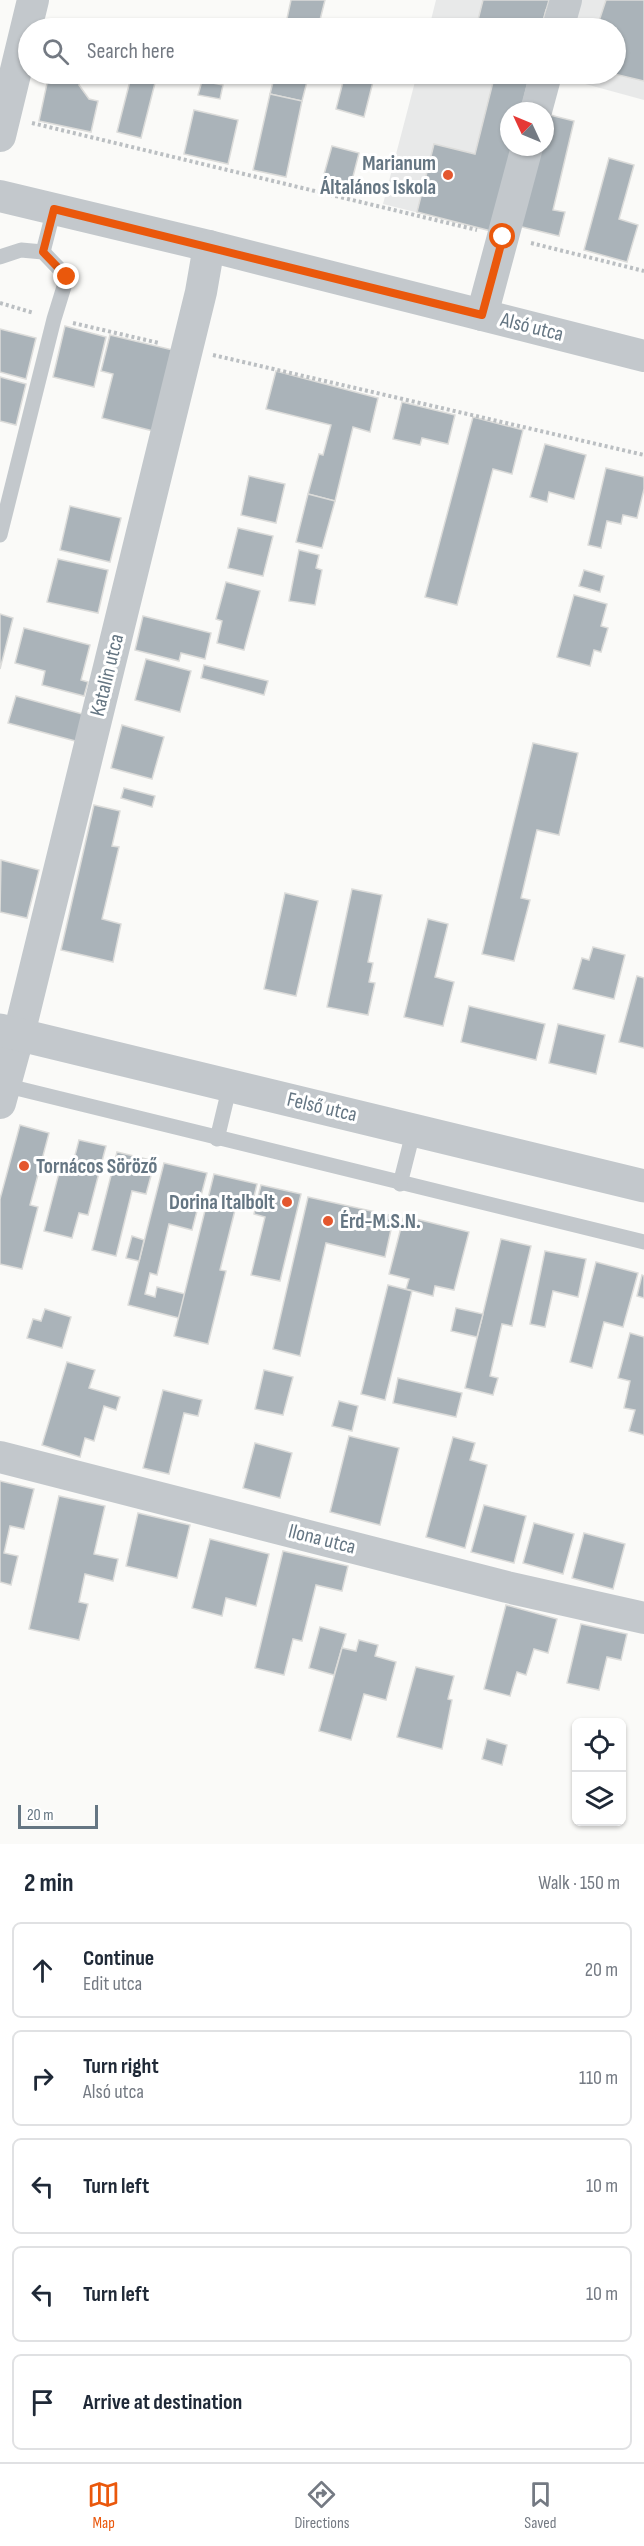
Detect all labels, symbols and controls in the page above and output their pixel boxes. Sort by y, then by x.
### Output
search box [18,18,626,84]
icon: search [39,35,72,68]
text: Search here [87,38,174,65]
north arrow [500,102,554,156]
place label: Marianum Általános Iskola [319,151,436,200]
marker: Marianum Általános Iskola [441,168,455,182]
route start [489,223,515,249]
route end [53,263,79,289]
street label: Alsó utca [497,307,566,347]
street label: Katalin utca [85,631,129,719]
street label: Felső utca [285,1087,359,1127]
place label: Tornácos Söröző [36,1154,158,1179]
marker: Tornácos Söröző [17,1159,31,1173]
place label: Dorina Italbolt [169,1190,275,1215]
marker: Dorina Italbolt [280,1195,294,1209]
place label: Érd-M.S.N. [340,1209,421,1234]
marker: Érd-M.S.N. [321,1214,335,1228]
street label: Ilona utca [286,1519,358,1559]
map controls [572,1718,626,1826]
button: locate [572,1718,626,1772]
button: layers [572,1772,626,1826]
scale bar [18,1802,98,1830]
text: 20 m [27,1806,54,1825]
text: 2 min [24,1868,74,1899]
text: Walk · 150 m [538,1871,620,1895]
text: Continue [83,1945,154,1972]
icon: ahead [26,1954,59,1987]
text: 20 m [585,1958,618,1982]
text: Edit utca [83,1972,142,1996]
text: Turn right [83,2053,159,2080]
icon: right [26,2062,59,2095]
text: 110 m [579,2066,618,2090]
text: Alsó utca [83,2080,144,2104]
icon: left [26,2170,59,2203]
text: Turn left [83,2173,149,2200]
text: 10 m [586,2174,618,2198]
icon: left [26,2278,59,2311]
text: Turn left [83,2281,149,2308]
text: 10 m [586,2282,618,2306]
icon: arrive [26,2386,59,2419]
text: Arrive at destination [83,2389,242,2416]
tab: Map [87,2478,120,2533]
tab: Directions [294,2478,350,2533]
tab: Saved [524,2478,557,2533]

